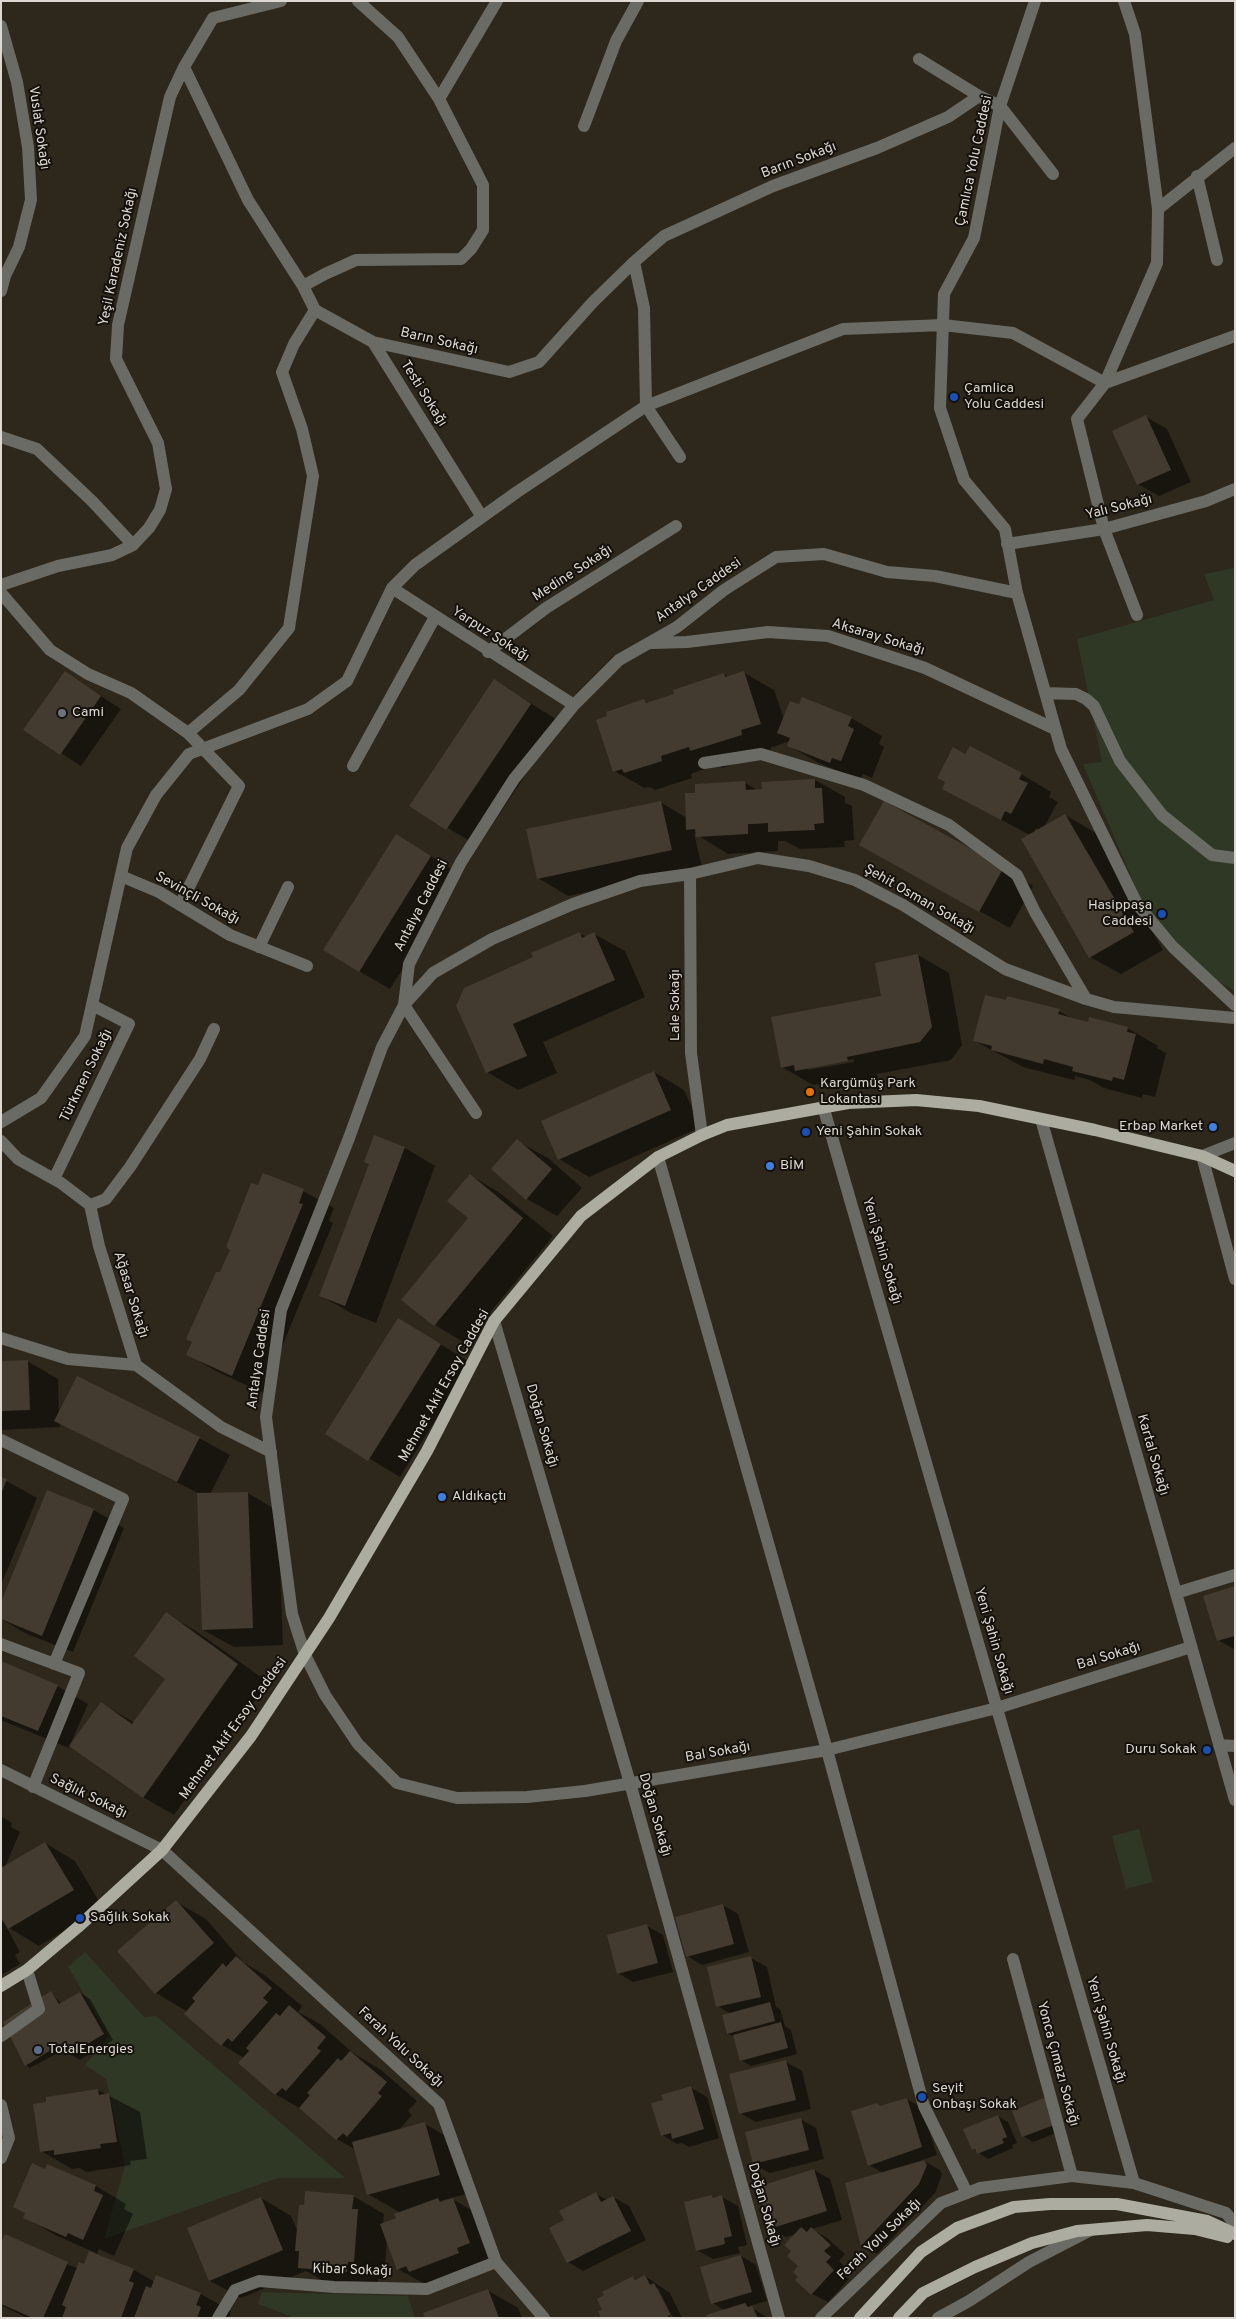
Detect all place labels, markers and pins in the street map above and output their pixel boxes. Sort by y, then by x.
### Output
place label: Çamlica Yolu Caddesi [964,381,1044,414]
marker: Çamlica Yolu Caddesi [948,391,960,403]
place label: Cami [72,705,104,721]
marker: Cami [56,707,68,719]
place label: Hasippaşa Caddesi [1088,898,1152,930]
marker: Hasippaşa Caddesi [1156,908,1168,920]
place label: Kargümüş Park Lokantası [820,1076,916,1108]
marker: Kargümüş Park Lokantası [804,1086,816,1098]
place label: Erbap Market [1119,1119,1203,1135]
marker: Erbap Market [1207,1121,1219,1133]
place label: Yeni Şahin Sokak [816,1124,922,1140]
marker: Yeni Şahin Sokak [800,1126,812,1138]
place label: BİM [780,1158,804,1174]
marker: BİM [764,1160,776,1172]
place label: Aldıkaçtı [452,1489,506,1505]
marker: Aldıkaçtı [436,1491,448,1503]
place label: Duru Sokak [1125,1742,1197,1758]
marker: Duru Sokak [1201,1744,1213,1756]
place label: Sağlık Sokak [90,1910,170,1926]
marker: Sağlık Sokak [74,1912,86,1924]
place label: TotalEnergies [48,2042,133,2058]
marker: TotalEnergies [32,2044,44,2056]
place label: Seyit Onbaşı Sokak [932,2081,1017,2114]
marker: Seyit Onbaşı Sokak [916,2091,928,2103]

